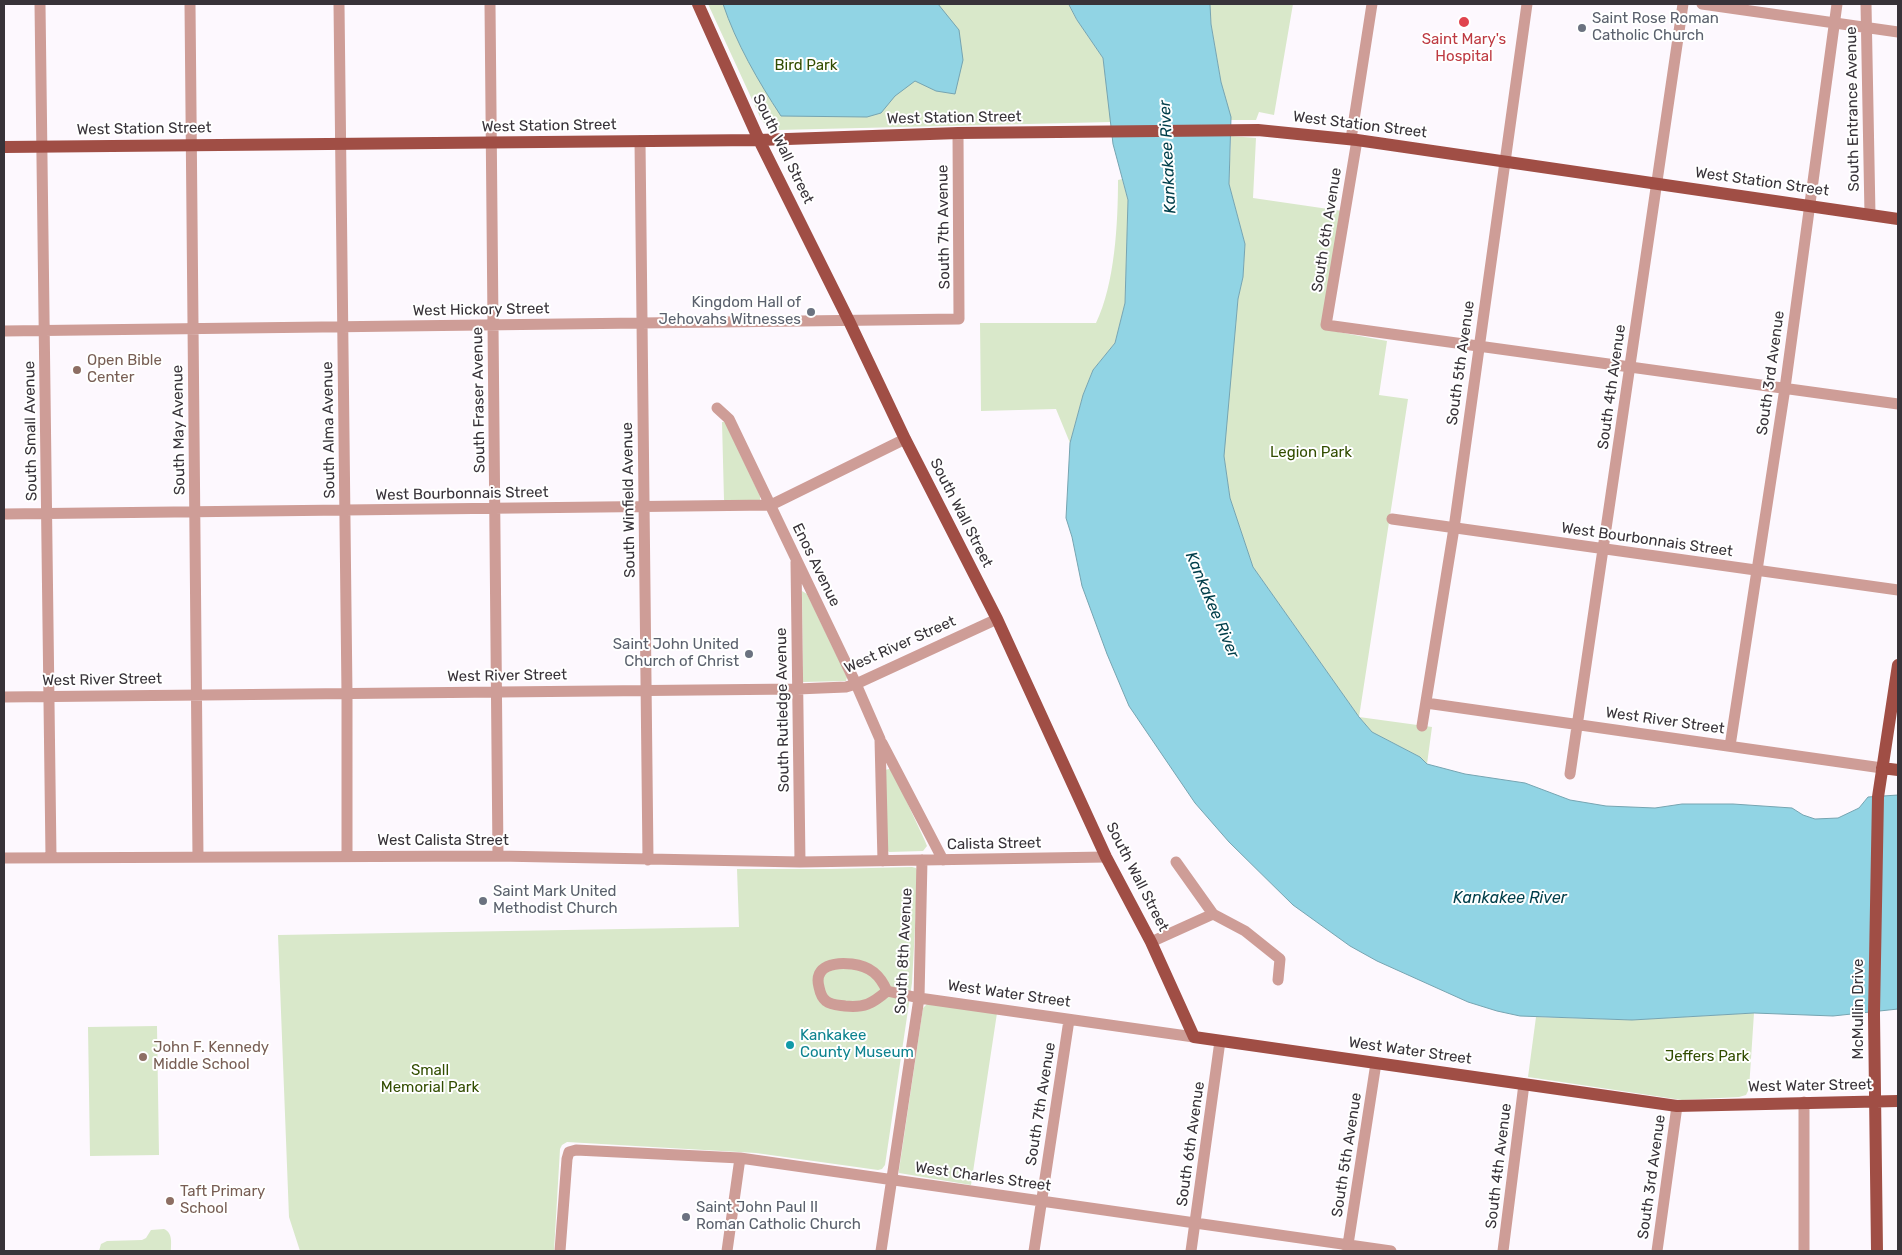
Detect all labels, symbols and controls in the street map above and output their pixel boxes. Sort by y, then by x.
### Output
place label: Saint Rose Roman Catholic Church [1592,10,1719,45]
marker: Saint Mary's Hospital [1457,15,1471,29]
marker: Saint Rose Roman Catholic Church [1576,22,1588,34]
street label: South Entrance Avenue [1843,26,1863,192]
place label: Saint Mary's Hospital [1422,31,1506,66]
park label: Bird Park [775,57,837,75]
street label: South Wall Street [749,91,817,207]
water label: Kankakee River [1155,100,1181,214]
street label: West Station Street [886,108,1022,128]
street label: West Station Street [1292,108,1428,142]
street label: West Station Street [481,116,617,136]
street label: West Station Street [76,119,212,139]
street label: West Station Street [1694,164,1830,200]
street label: South 7th Avenue [934,165,954,289]
street label: South 6th Avenue [1308,166,1346,294]
place label: Kingdom Hall of Jehovahs Witnesses [659,294,801,329]
street label: South 5th Avenue [1443,299,1479,427]
street label: West Hickory Street [412,300,550,320]
marker: Kingdom Hall of Jehovahs Witnesses [805,306,817,318]
street label: South 3rd Avenue [1753,310,1789,436]
street label: South 4th Avenue [1594,323,1630,451]
street label: South Fraser Avenue [469,327,489,473]
place label: Open Bible Center [87,352,162,387]
street label: South Small Avenue [21,361,41,501]
street label: South Alma Avenue [319,361,339,499]
marker: Open Bible Center [71,364,83,376]
street label: South May Avenue [169,365,189,495]
street label: South Winfield Avenue [619,422,639,578]
park label: Legion Park [1270,444,1352,462]
street label: South Wall Street [926,455,996,571]
street label: West Bourbonnais Street [375,483,549,505]
street label: West Bourbonnais Street [1560,519,1734,561]
street label: Enos Avenue [788,520,844,610]
water label: Kankakee River [1181,549,1243,661]
street label: West River Street [842,612,958,678]
street label: South Rutledge Avenue [773,627,793,793]
place label: Saint John United Church of Christ [613,636,739,671]
marker: Saint John United Church of Christ [743,648,755,660]
street label: West River Street [447,666,567,686]
street label: West River Street [42,670,162,690]
street label: West River Street [1604,704,1726,738]
street label: South Wall Street [1102,819,1172,935]
street label: West Calista Street [377,832,509,850]
street label: Calista Street [947,834,1041,854]
place label: Saint Mark United Methodist Church [493,883,618,918]
street label: South 8th Avenue [892,887,916,1015]
water label: Kankakee River [1453,888,1567,908]
marker: Saint Mark United Methodist Church [477,895,489,907]
street label: McMullin Drive [1850,959,1868,1059]
street label: West Water Street [946,976,1072,1012]
place label: Kankakee County Museum [800,1027,914,1062]
street label: West Water Street [1347,1033,1473,1069]
place label: John F. Kennedy Middle School [153,1039,269,1074]
marker: Kankakee County Museum [784,1039,796,1051]
street label: South 7th Avenue [1022,1041,1060,1167]
park label: Jeffers Park [1665,1048,1749,1066]
marker: John F. Kennedy Middle School [137,1051,149,1063]
park label: Small Memorial Park [381,1062,479,1097]
street label: West Water Street [1748,1076,1872,1096]
street label: South 6th Avenue [1173,1080,1209,1208]
street label: South 5th Avenue [1328,1091,1366,1219]
street label: South 4th Avenue [1482,1102,1516,1230]
street label: South 3rd Avenue [1634,1114,1670,1240]
street label: West Charles Street [914,1159,1052,1195]
place label: Taft Primary School [180,1183,265,1218]
marker: Taft Primary School [164,1195,176,1207]
place label: Saint John Paul II Roman Catholic Church [696,1199,861,1234]
marker: Saint John Paul II Roman Catholic Church [680,1211,692,1223]

